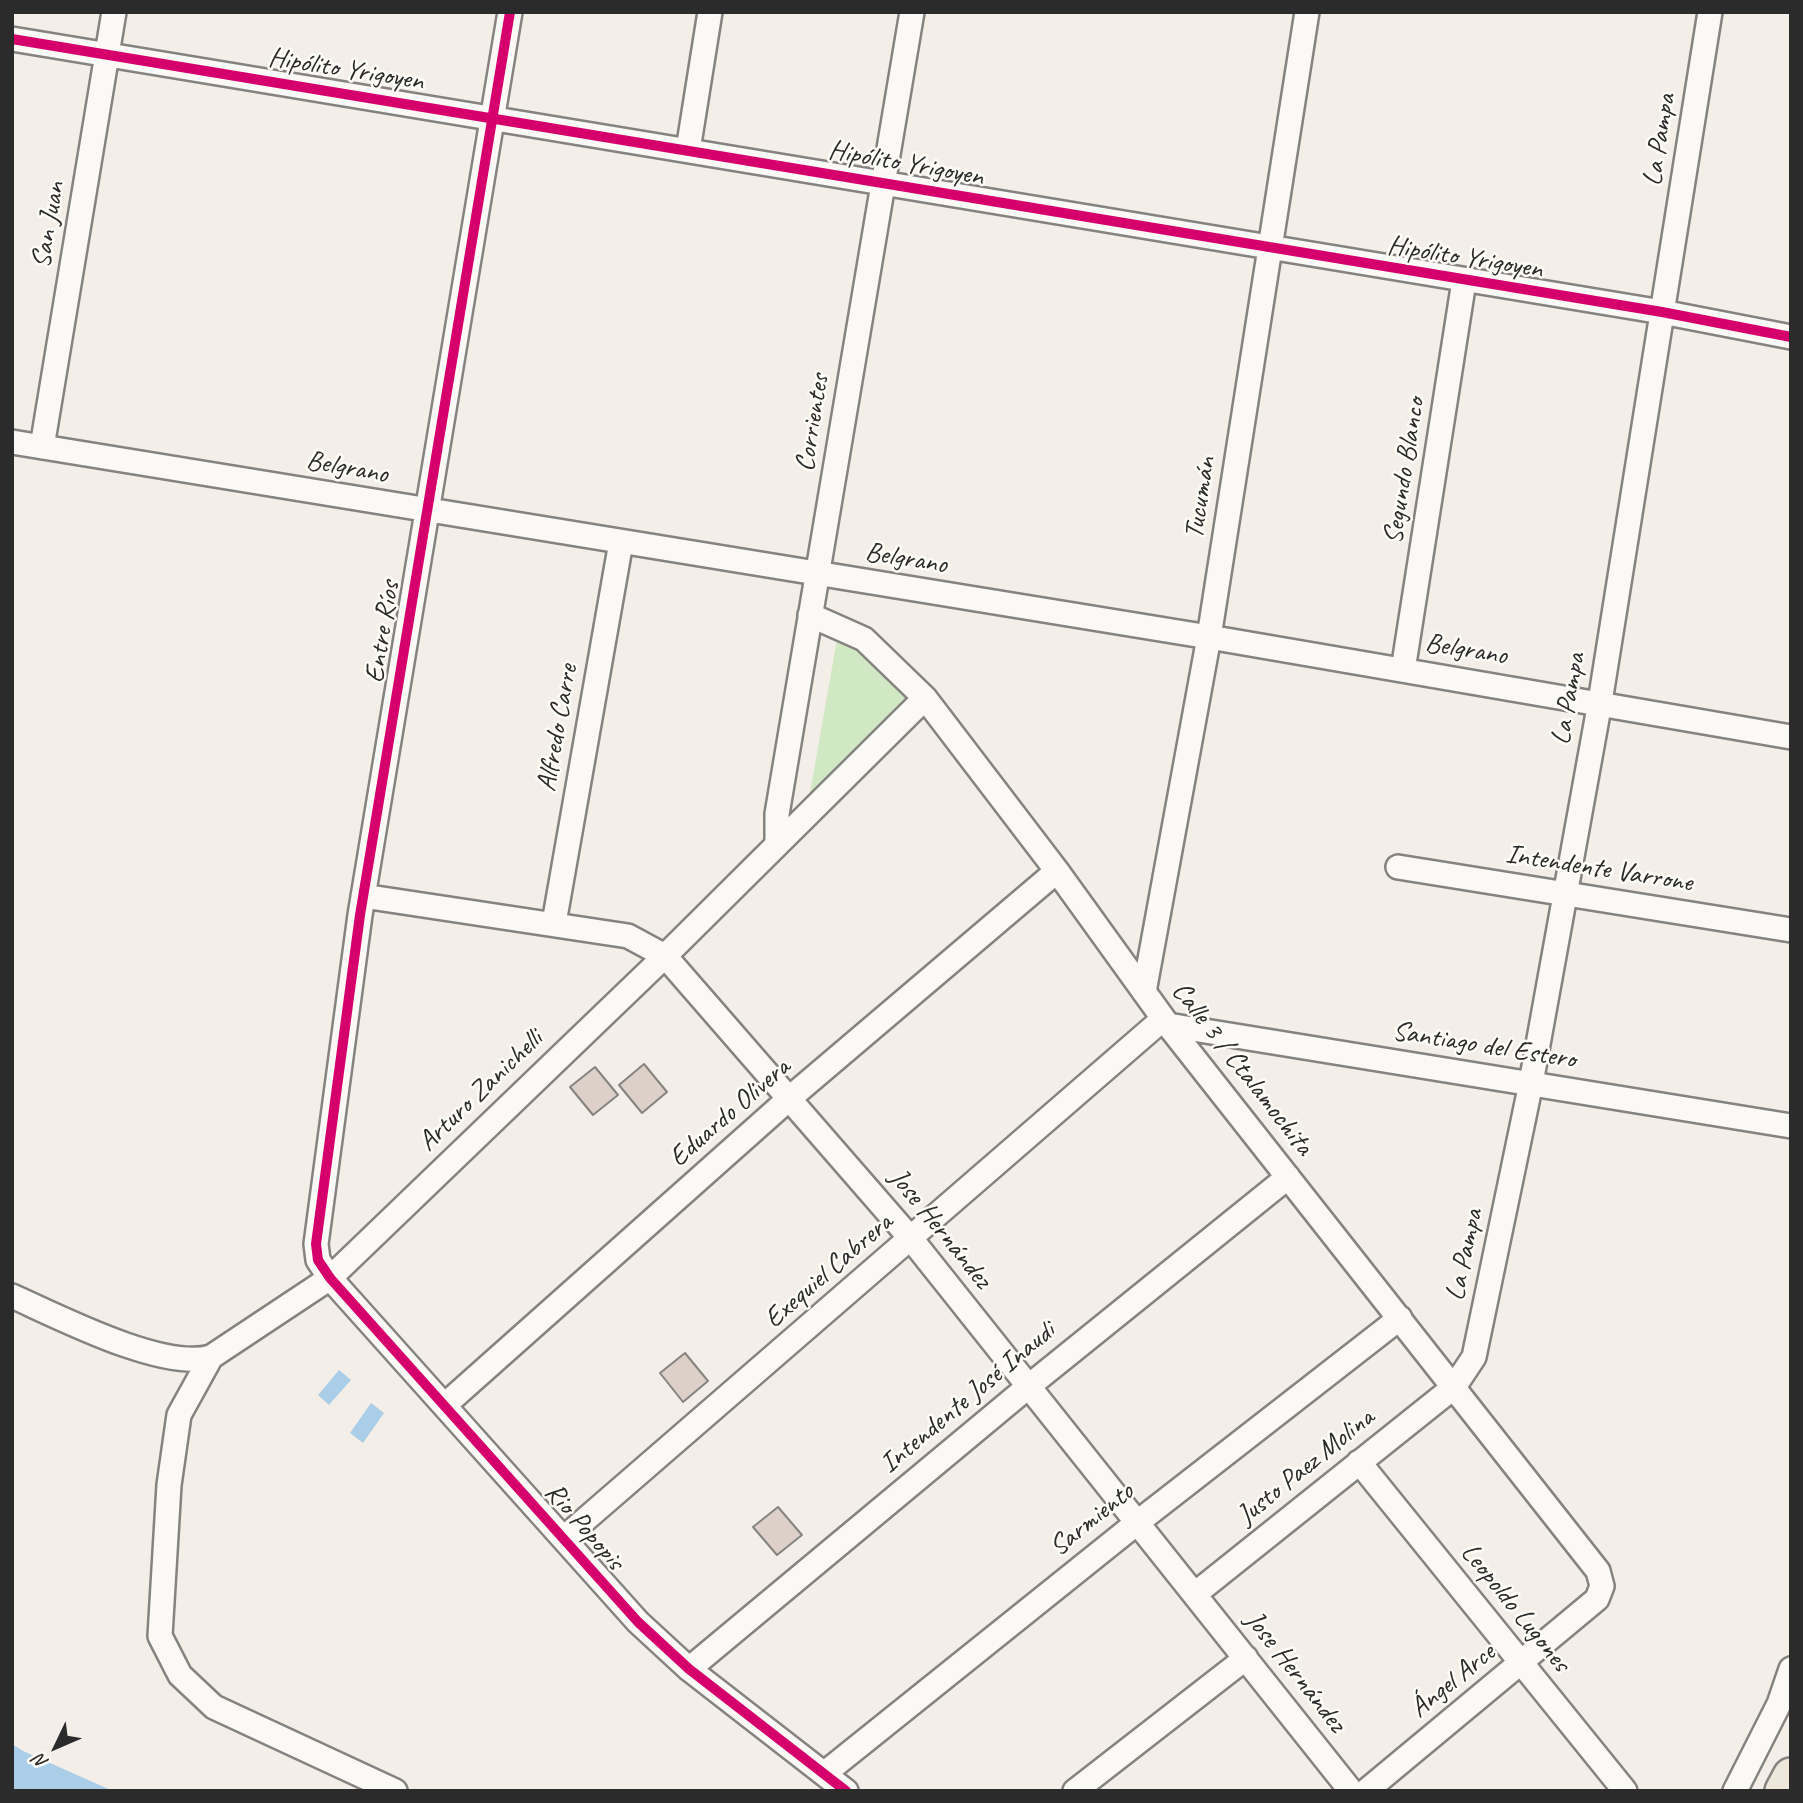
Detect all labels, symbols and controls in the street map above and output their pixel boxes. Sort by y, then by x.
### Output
street label: Hipólito Yrigoyen [266,41,426,99]
street label: La Pampa [1636,92,1684,188]
street label: Hipólito Yrigoyen [826,134,986,194]
street label: San Juan [25,179,73,271]
street label: Hipólito Yrigoyen [1385,229,1545,287]
street label: Corrientes [789,372,837,474]
street label: Segundo Blanco [1377,396,1433,546]
street label: Belgrano [304,444,390,492]
street label: Tucumán [1178,454,1224,542]
street label: Belgrano [863,536,949,582]
street label: Entre Ríos [358,579,408,685]
street label: Belgrano [1423,627,1509,673]
street label: La Pampa [1544,651,1594,747]
street label: Alfredo Carre [530,662,586,794]
street label: Intendente Varrone [1503,838,1695,900]
street label: Calle 3 / Ctalamochita [1164,975,1320,1163]
street label: Santiago del Estero [1390,1015,1578,1077]
street label: Arturo Zanichelli [412,1023,550,1159]
street label: Eduardo Olivera [663,1051,797,1175]
street label: Jose Hernández [881,1162,999,1296]
street label: Exequiel Cabrera [758,1206,900,1336]
street label: La Pampa [1439,1206,1491,1304]
street label: Intendente José Inaudi [874,1315,1062,1481]
street label: Justo Paez Molina [1231,1401,1381,1533]
street label: Rio Popopis [537,1476,631,1578]
street label: Sarmiento [1043,1476,1141,1564]
street label: Leopoldo Lugones [1453,1537,1577,1679]
street label: Jose Hernández [1237,1605,1353,1739]
street label: Ángel Arce [1404,1636,1502,1726]
north arrow [21,1712,91,1782]
text: N [28,1749,54,1774]

